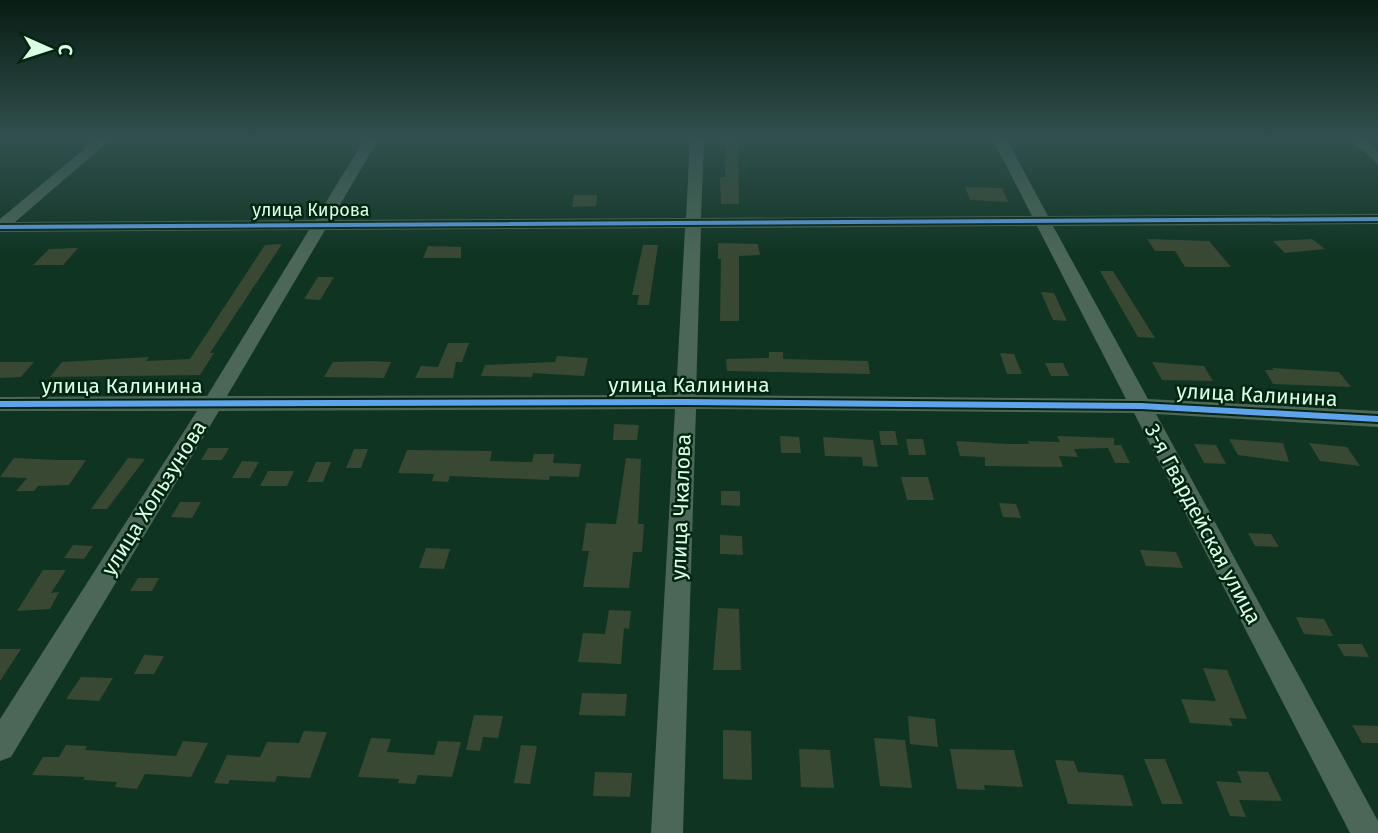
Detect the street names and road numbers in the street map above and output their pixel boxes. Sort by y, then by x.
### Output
street label: улица Кирова [252,199,370,221]
street label: улица Калинина [608,372,770,398]
street label: улица Калинина [41,373,203,399]
street label: улица Калинина [1176,378,1338,412]
street label: улица Хользунова [96,416,212,580]
street label: 3-я Гвардейская улица [1139,419,1267,629]
street label: улица Чкалова [665,433,697,581]

